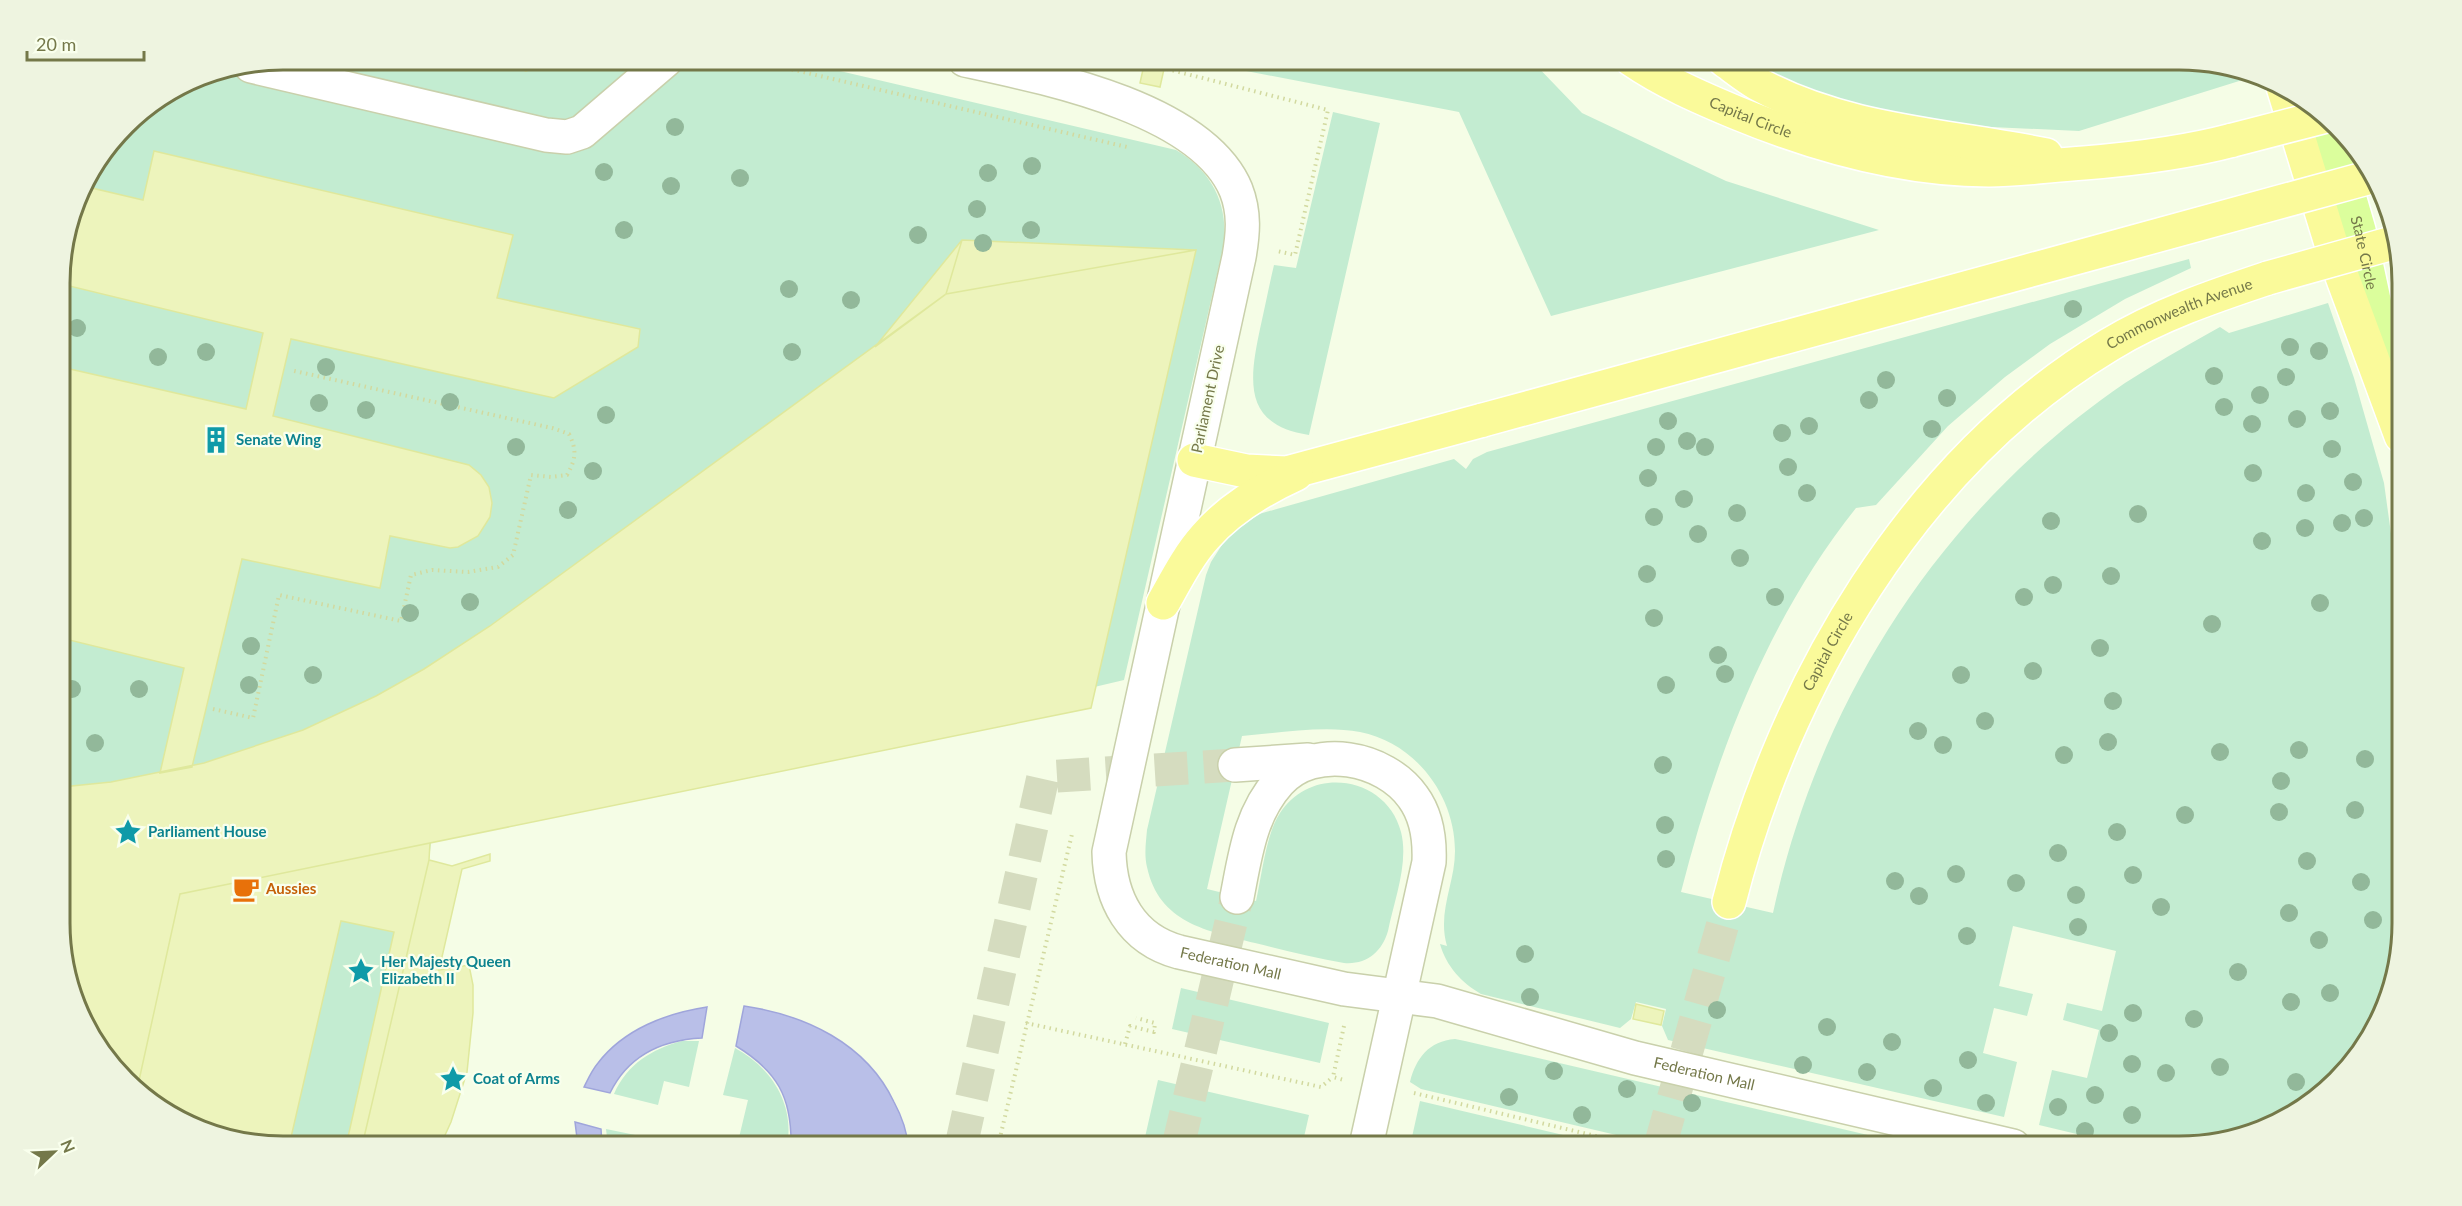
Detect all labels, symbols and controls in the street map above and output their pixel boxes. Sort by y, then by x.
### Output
scale bar [27,24,144,62]
text: 20 m [36,33,76,55]
street label: Capital Circle [1707,92,1794,141]
street label: State Circle [2347,214,2382,291]
street label: Commonwealth Avenue [2102,274,2254,353]
street label: Parliament Drive [1187,343,1227,454]
building icon: Senate Wing [201,425,231,455]
place label: Senate Wing [236,430,321,448]
street label: Capital Circle [1798,608,1856,694]
place icon: Parliament House [113,817,143,847]
place label: Parliament House [148,822,267,840]
cafe icon: Aussies [231,874,261,904]
place label: Aussies [265,879,317,897]
street label: Federation Mall [1179,943,1283,983]
place label: Her Majesty Queen Elizabeth II [381,952,511,987]
place icon: Her Majesty Queen Elizabeth II [346,956,376,986]
street label: Federation Mall [1652,1053,1757,1094]
place icon: Coat of Arms [438,1064,468,1094]
place label: Coat of Arms [473,1069,560,1087]
north arrow [24,1122,84,1182]
text: N [57,1137,79,1155]

